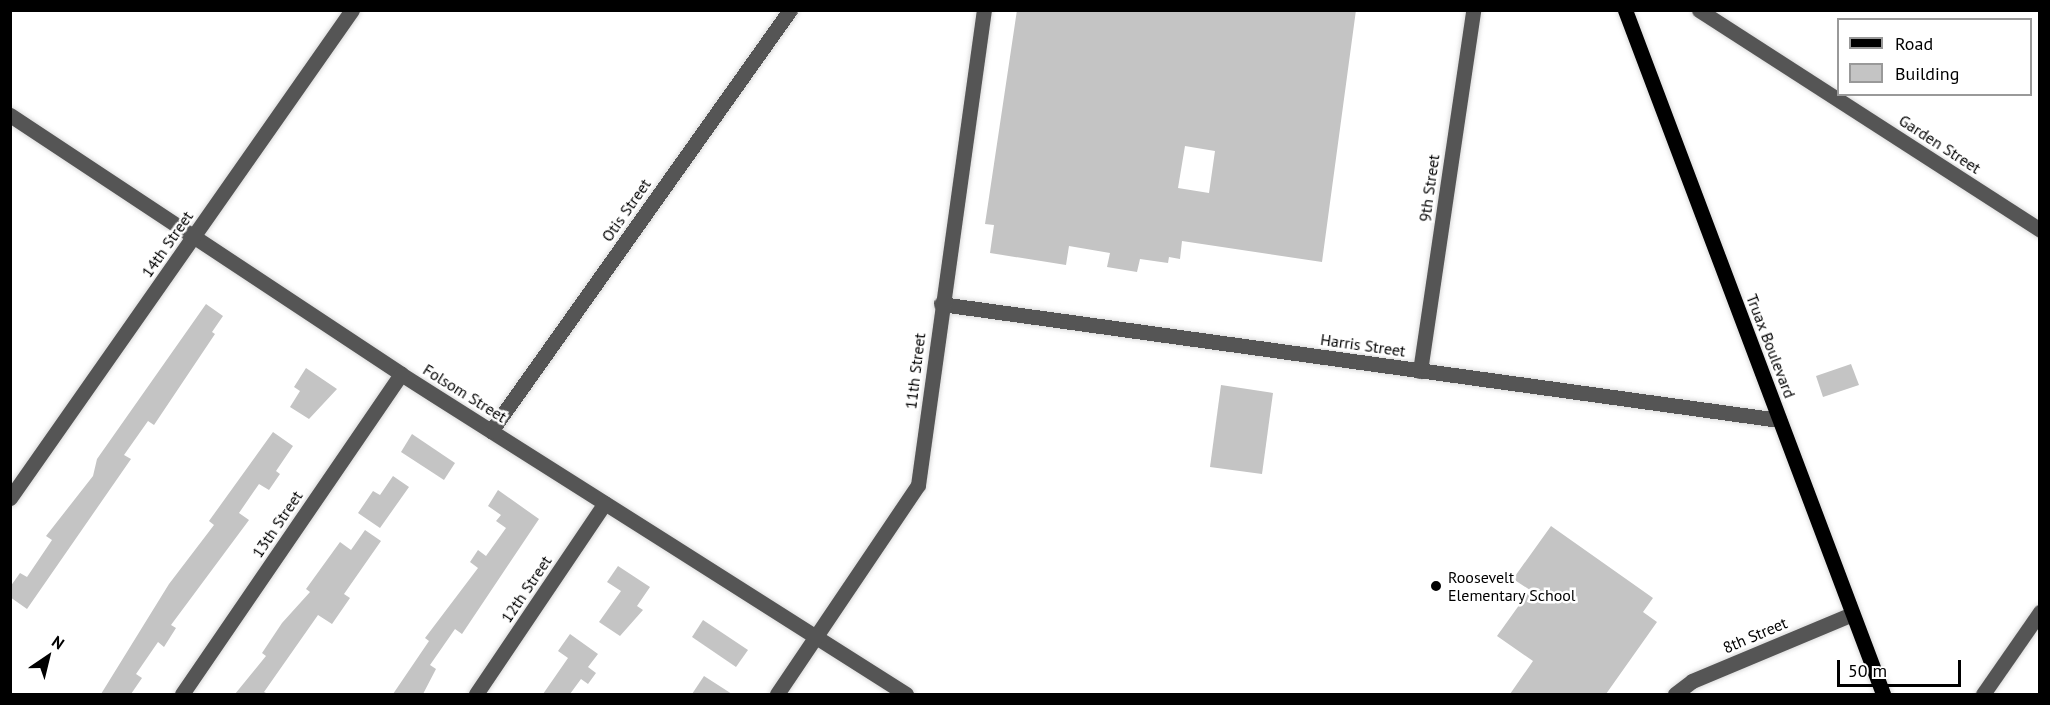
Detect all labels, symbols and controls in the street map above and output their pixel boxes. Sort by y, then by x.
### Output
legend [1837,18,2032,96]
text: Road [1895,32,1933,55]
text: Building [1895,62,1959,85]
street label: Garden Street [1895,110,1985,178]
street label: 9th Street [1415,153,1443,223]
street label: Otis Street [597,175,655,245]
street label: 14th Street [137,207,197,281]
street label: Truax Boulevard [1742,291,1800,401]
street label: Harris Street [1319,330,1407,360]
street label: 11th Street [901,332,929,410]
street label: Folsom Street [420,360,510,426]
street label: 13th Street [248,487,306,561]
street label: 12th Street [497,552,555,626]
place label: Roosevelt Elementary School [1448,567,1576,605]
marker: Roosevelt Elementary School [1429,579,1443,593]
street label: 8th Street [1720,613,1790,657]
north arrow [18,627,78,687]
text: N [48,631,68,653]
scale bar [1840,648,1964,686]
text: 50 m [1848,659,1887,682]

